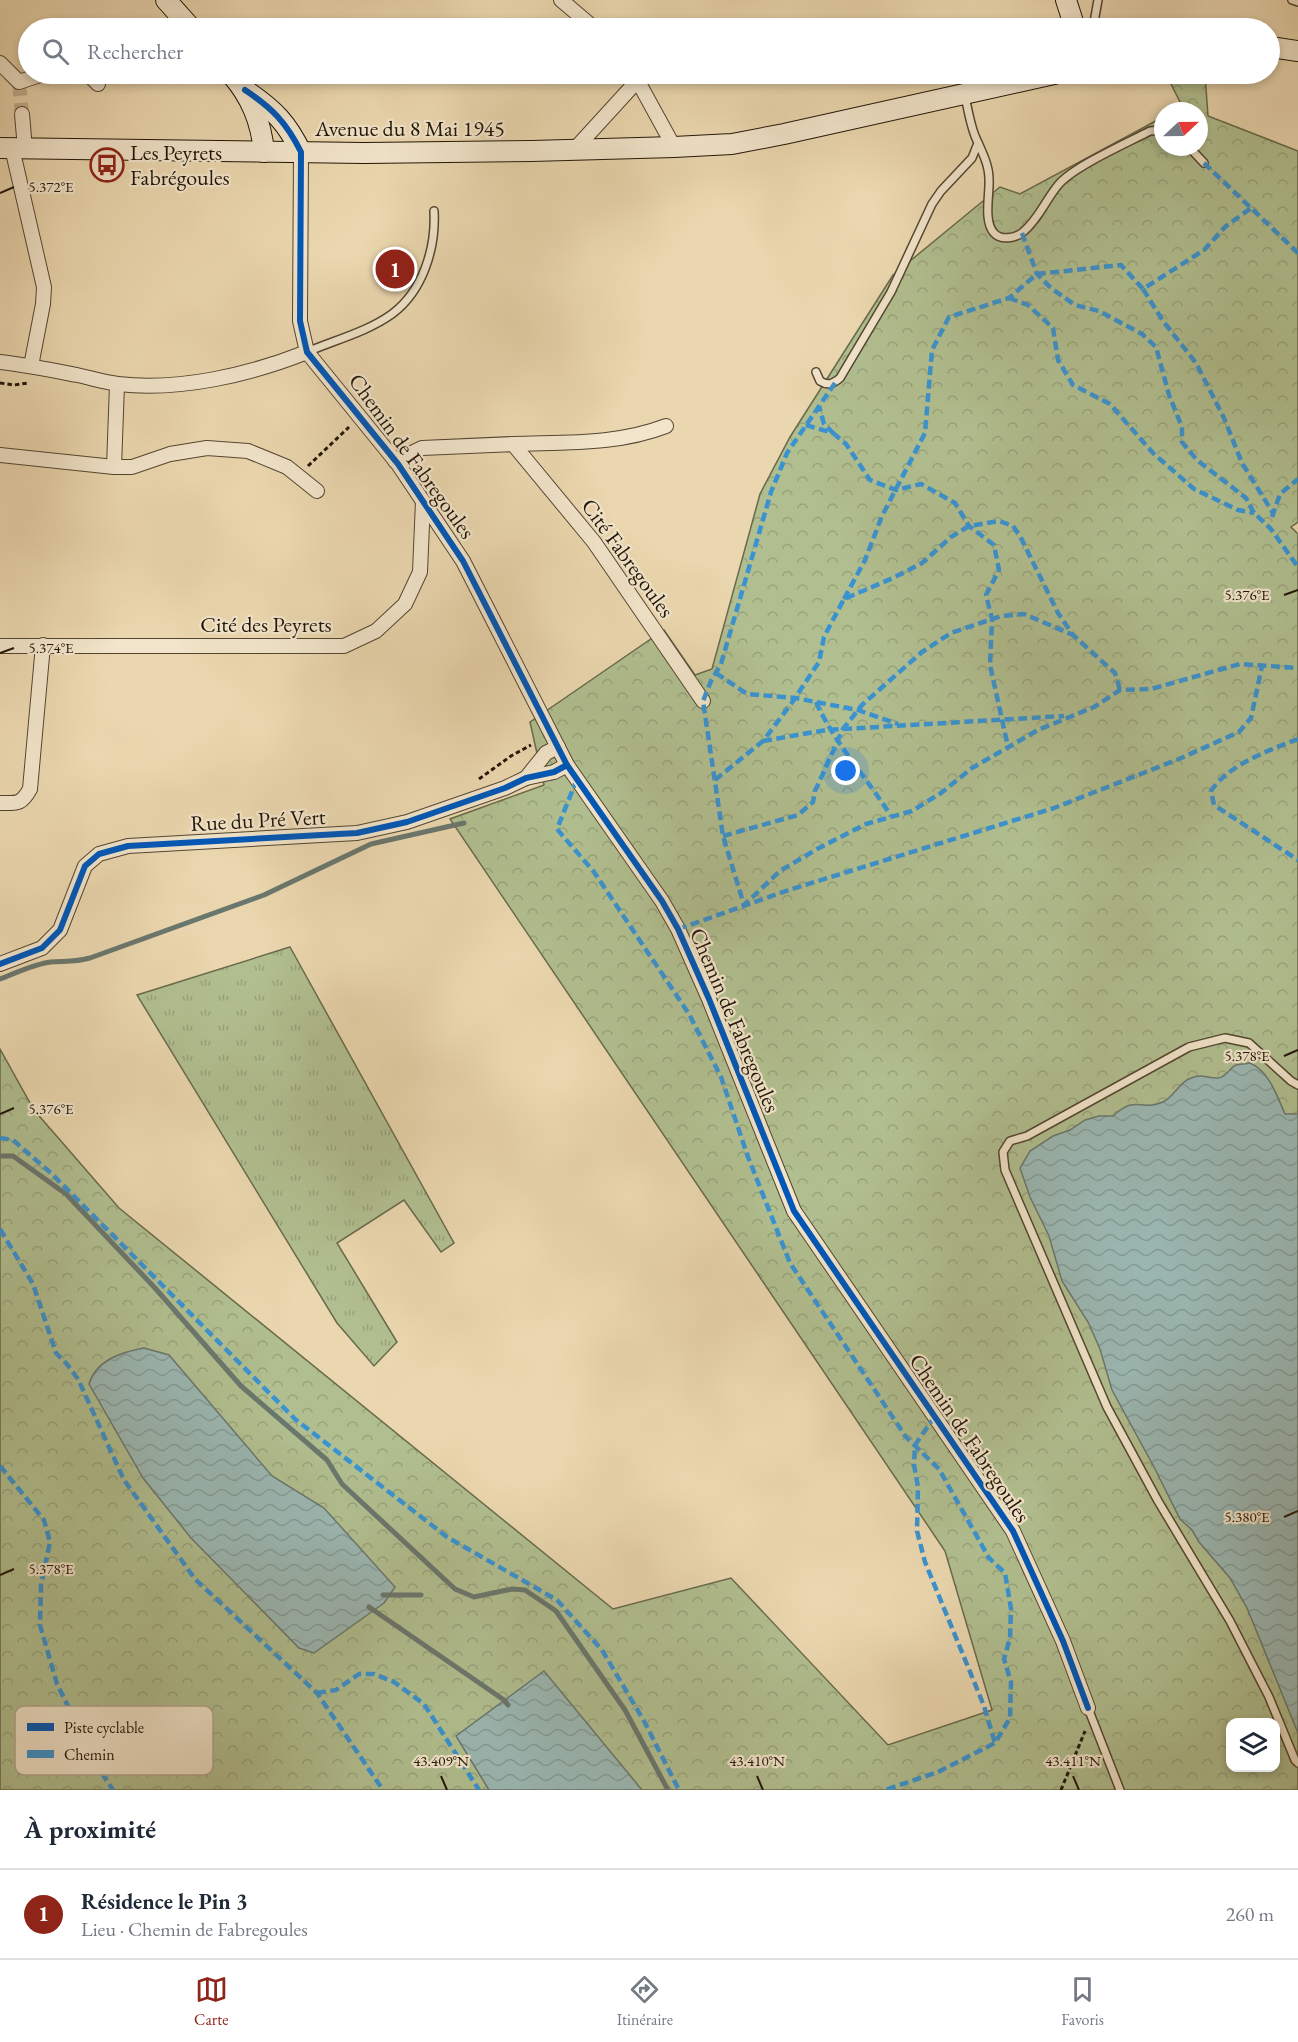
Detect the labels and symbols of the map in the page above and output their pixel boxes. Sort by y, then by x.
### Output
north arrow [1154,102,1208,156]
street label: Avenue du 8 Mai 1945 [314,114,505,143]
place label: Les Peyrets Fabrégoules [130,138,230,192]
bus stop icon: Les Peyrets Fabrégoules [89,147,125,183]
text: 5.372°E [28,177,74,196]
pin: 1 [376,246,414,292]
street label: Chemin de Fabregoules [342,367,482,545]
street label: Cité Fabregoules [575,493,681,623]
text: 5.376°E [1224,585,1270,604]
street label: Cité des Peyrets [200,610,332,639]
text: 5.374°E [28,638,74,657]
your location [831,756,860,785]
street label: Rue du Pré Vert [190,802,326,838]
street label: Chemin de Fabregoules [683,923,787,1117]
text: 5.378°E [1224,1046,1270,1065]
text: 5.376°E [28,1099,74,1118]
street label: Chemin de Fabregoules [903,1348,1037,1528]
text: 5.380°E [1224,1507,1270,1526]
text: 5.378°E [28,1559,74,1578]
legend [15,1706,213,1775]
text: Piste cyclable [64,1717,144,1738]
text: Chemin [64,1744,115,1765]
text: 43.409°N [413,1751,469,1770]
text: 43.410°N [729,1751,785,1770]
text: 43.411°N [1045,1751,1101,1770]

